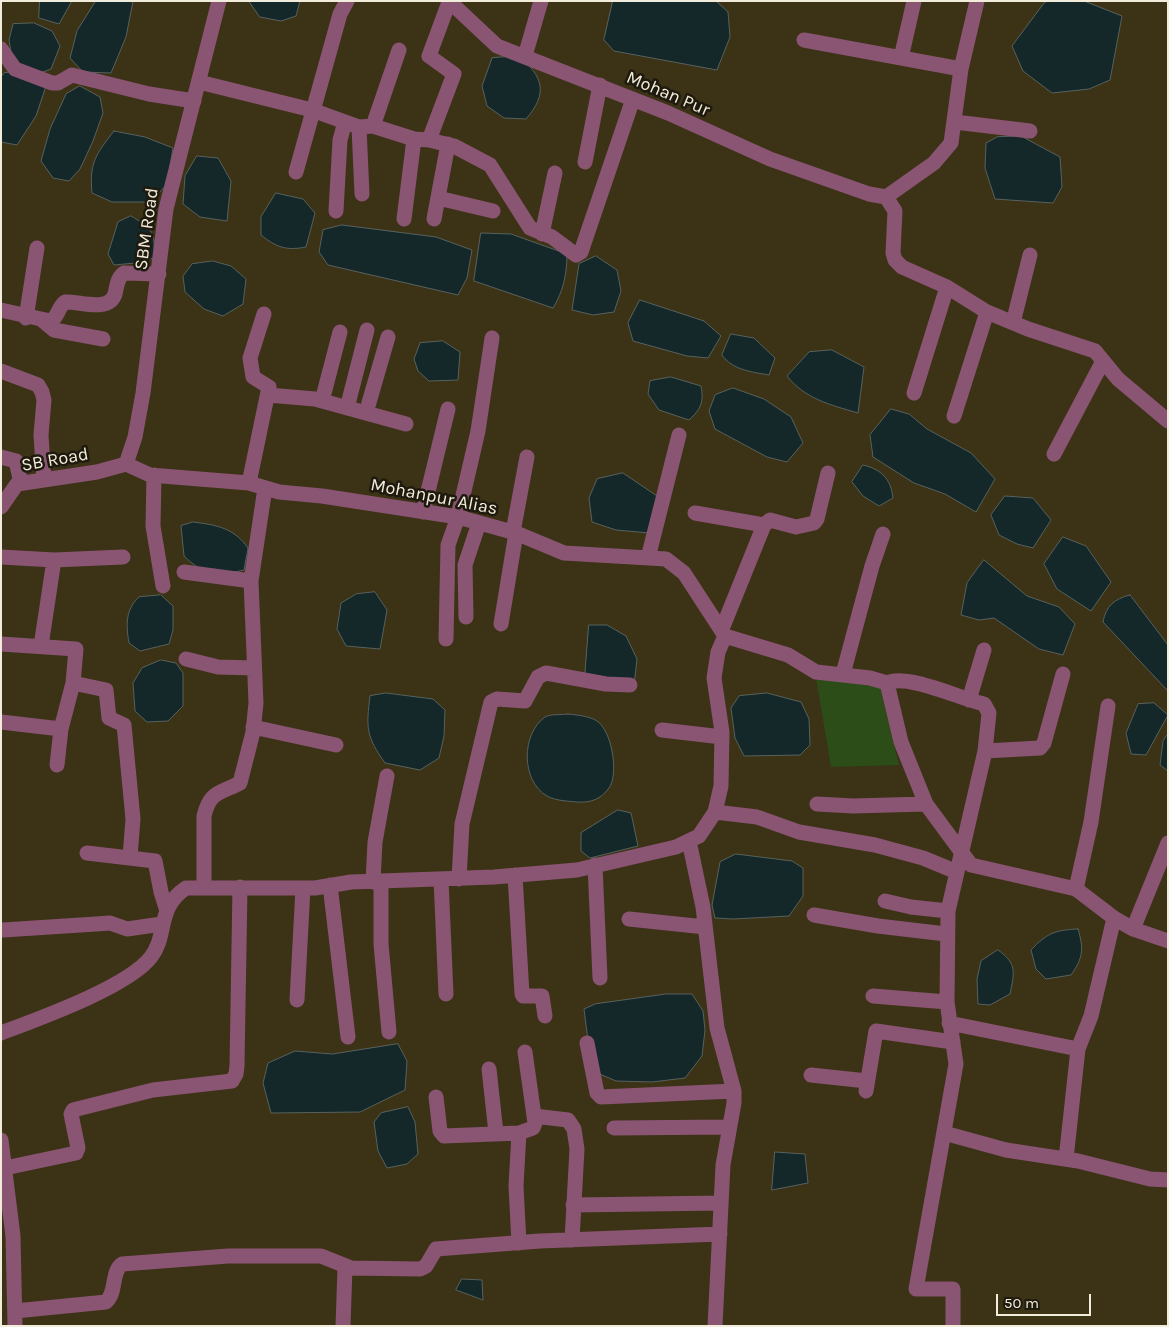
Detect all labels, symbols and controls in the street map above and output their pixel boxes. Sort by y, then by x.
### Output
street label: Mohan Pur [623,67,713,121]
street label: SBM Road [131,186,163,272]
street label: SB Road [20,443,90,477]
street label: Mohanpur Alias [369,474,499,520]
scale bar [999,1284,1094,1316]
text: 50 m [1004,1294,1039,1312]

